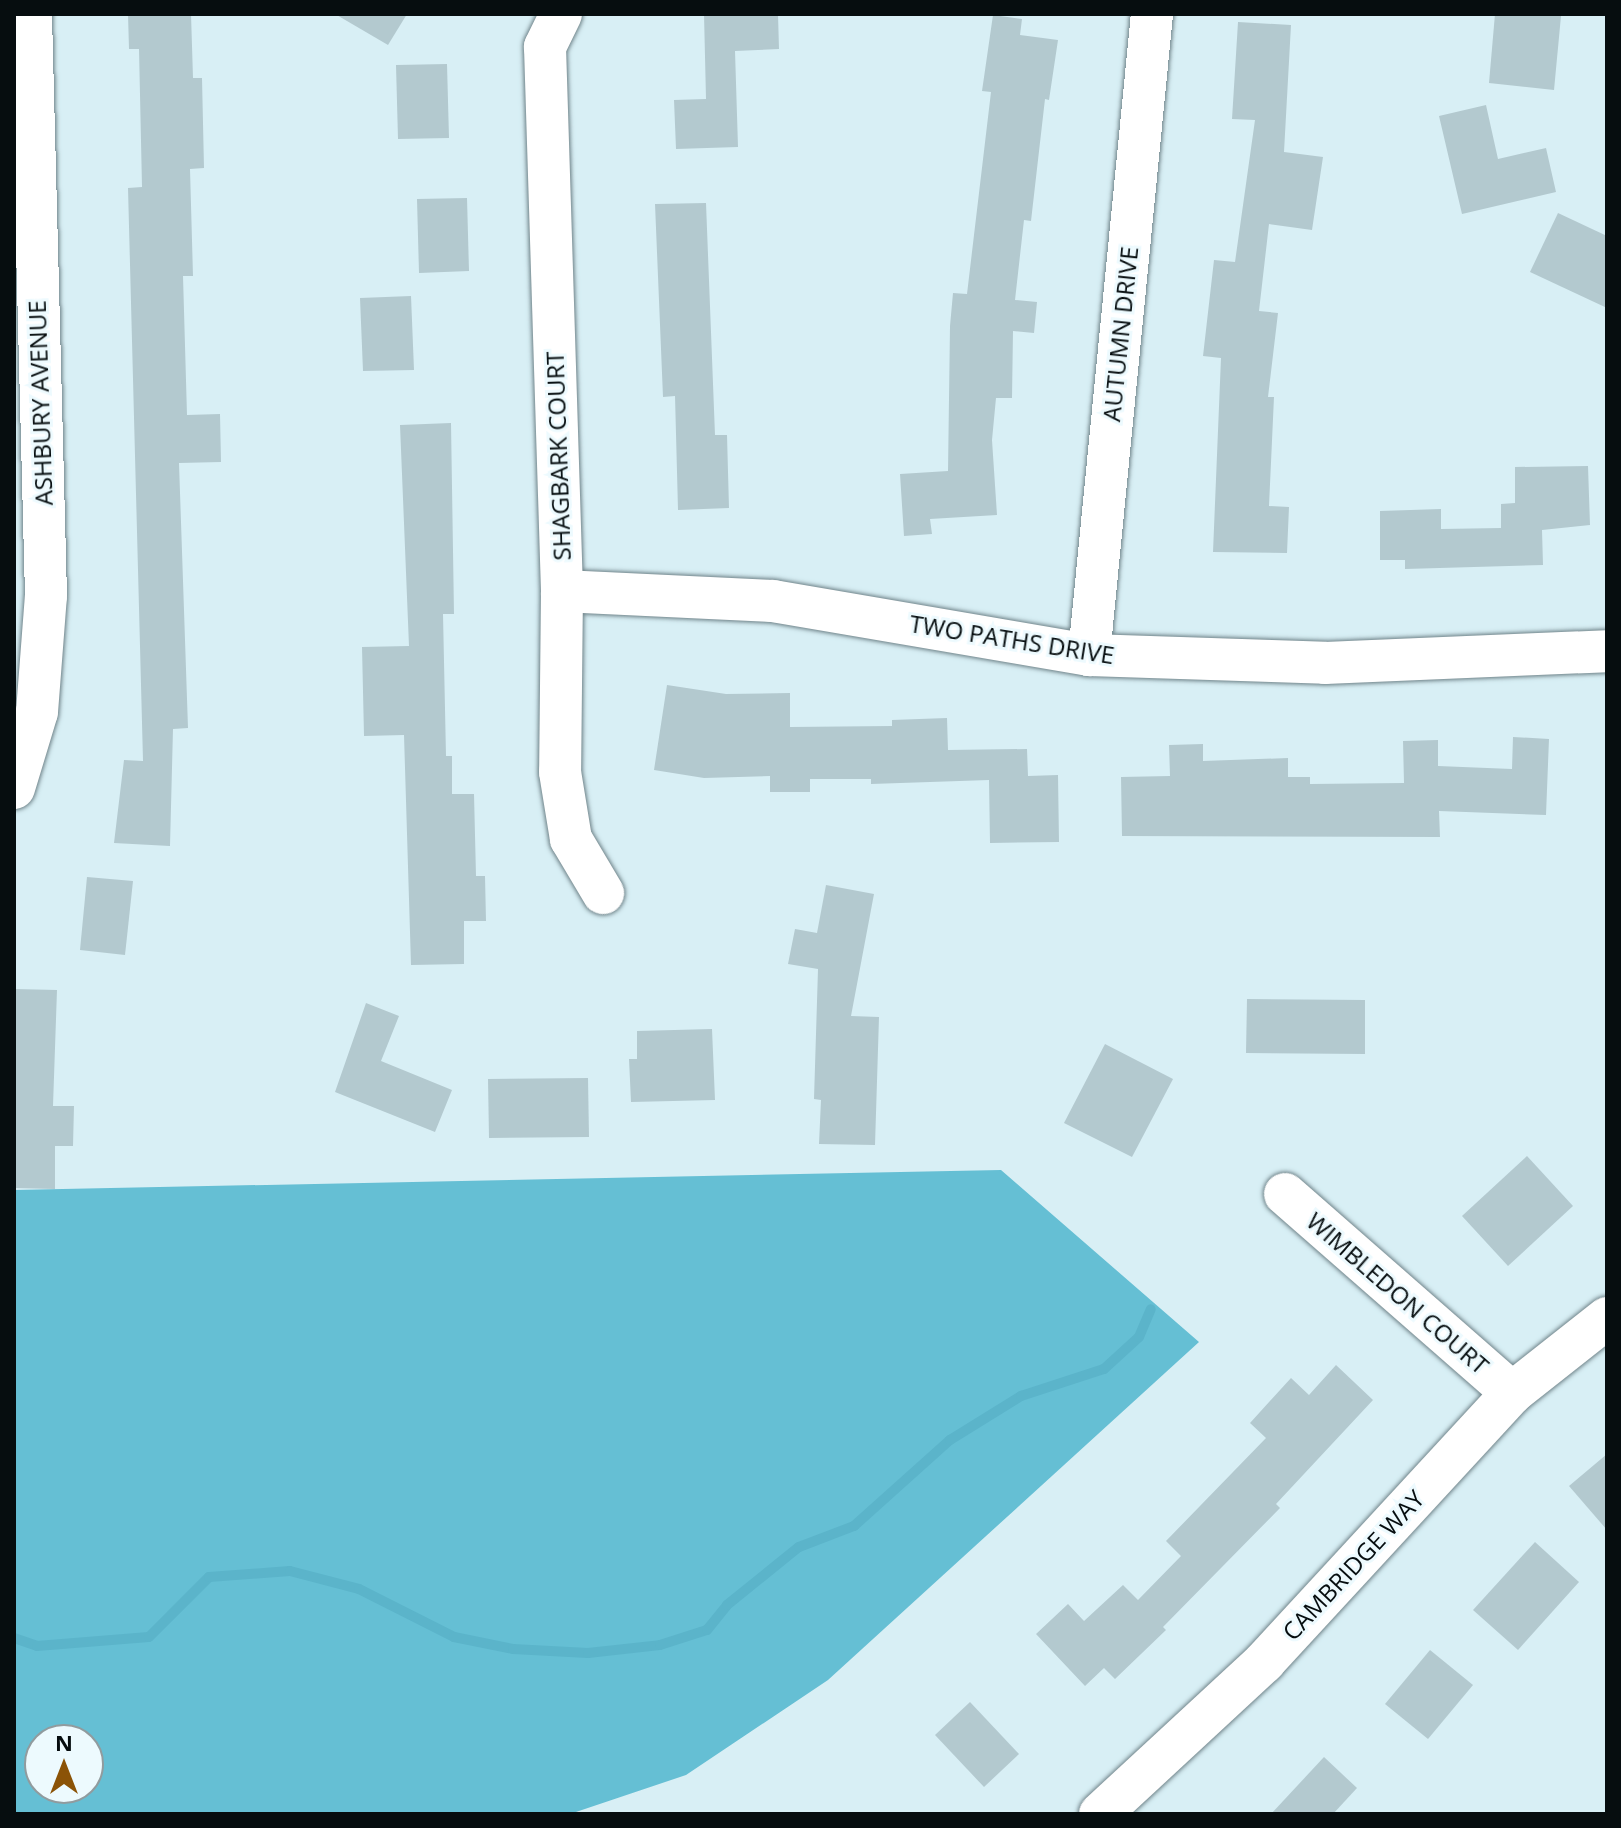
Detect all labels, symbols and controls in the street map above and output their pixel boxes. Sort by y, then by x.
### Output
street label: AUTUMN DRIVE [1096,245,1144,423]
street label: ASHBURY AVENUE [22,300,58,506]
street label: SHAGBARK COURT [540,351,576,561]
street label: TWO PATHS DRIVE [908,609,1116,669]
street label: WIMBLEDON COURT [1301,1206,1495,1380]
street label: CAMBRIDGE WAY [1276,1484,1430,1646]
north arrow [24,1724,104,1804]
text: N [55,1727,73,1757]

